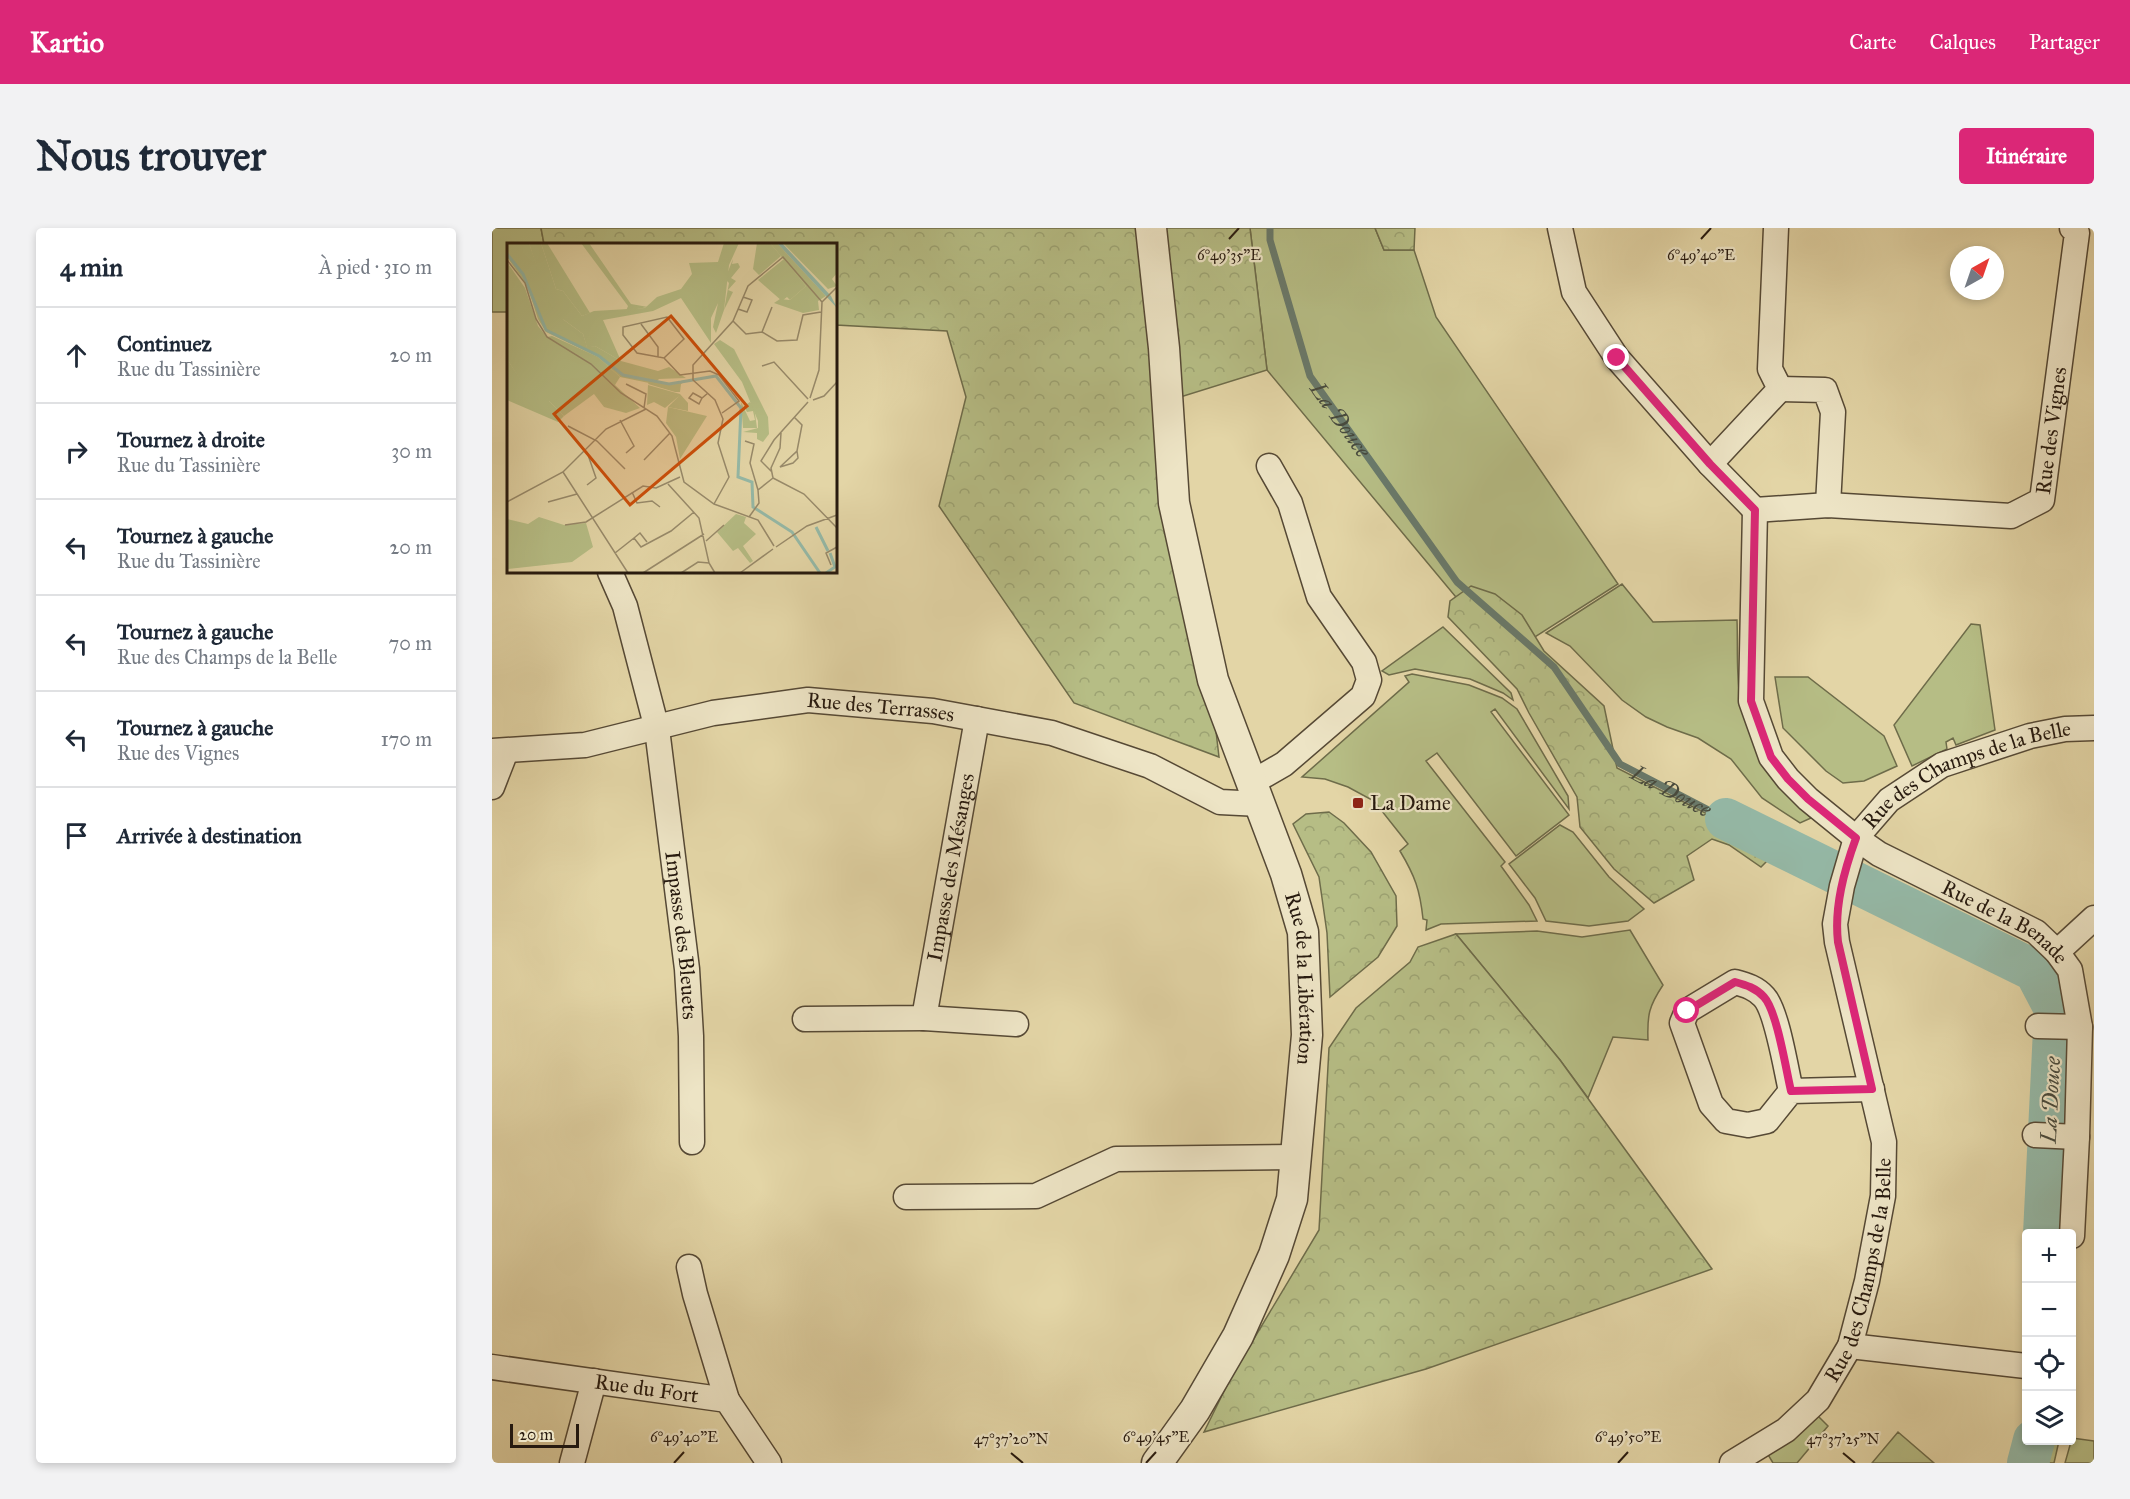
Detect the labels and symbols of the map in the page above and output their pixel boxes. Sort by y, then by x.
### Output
inset map [507,243,837,573]
text: 6°49'35"E [1197,246,1261,264]
text: 6°49'40"E [1667,246,1735,264]
north arrow [1950,246,2004,300]
route end [1603,344,1629,370]
street label: Rue des Vignes [2030,365,2072,496]
water label: La Douce [1304,376,1377,463]
street label: Rue des Terrasses [806,687,957,728]
street label: Rue des Champs de la Belle [1857,716,2071,834]
water label: La Douce [1626,759,1717,823]
street label: Impasse des Mésanges [921,771,980,963]
place label: La Dame [1370,790,1451,816]
marker: La Dame [1351,796,1365,810]
street label: Impasse des Bleuets [659,849,703,1020]
street label: Rue de la Benade [1937,874,2074,969]
street label: Rue de la Libération [1279,889,1320,1066]
route start [1673,997,1699,1023]
water label: La Douce [2035,1055,2066,1145]
street label: Rue des Champs de la Belle [1819,1157,1897,1387]
street label: Rue du Fort [593,1369,701,1409]
scale bar [510,1421,579,1448]
text: 6°49'40"E [650,1428,718,1446]
text: 6°49'45"E [1123,1428,1189,1446]
text: 6°49'50"E [1595,1428,1662,1446]
text: 47°37'20"N [974,1430,1049,1448]
text: 47°37'25"N [1807,1430,1880,1448]

